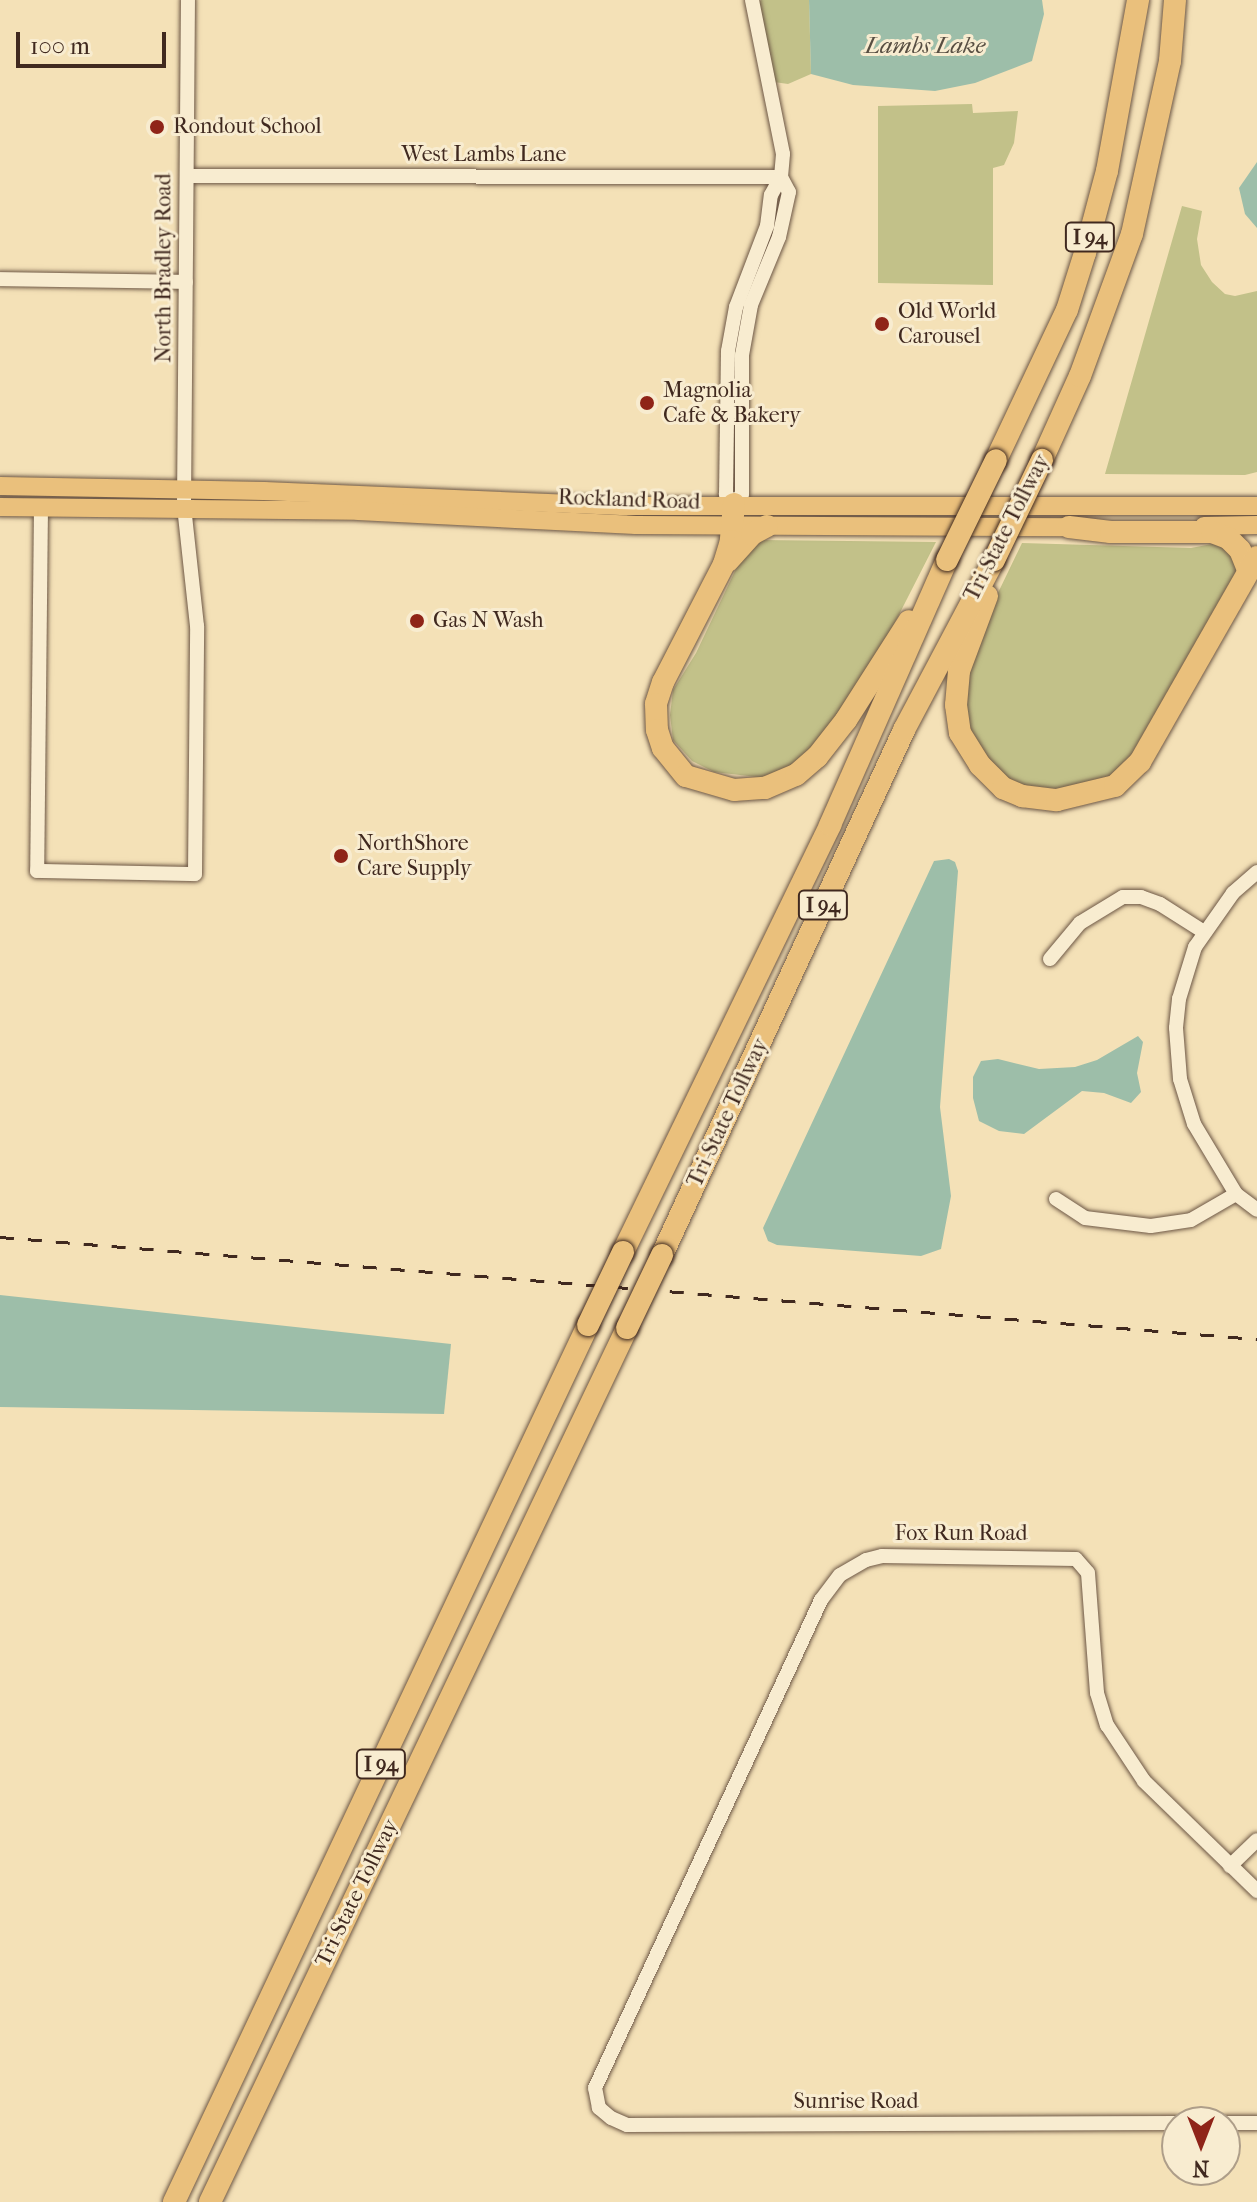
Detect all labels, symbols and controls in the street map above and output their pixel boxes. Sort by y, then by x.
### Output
scale bar [20,16,170,66]
text: 100 m [30,32,90,60]
water label: Lambs Lake [865,32,985,60]
place label: Rondout School [173,114,322,140]
marker: Rondout School [148,118,166,136]
street label: West Lambs Lane [402,142,566,168]
street label: North Bradley Road [151,173,177,363]
road number: I 94 [1064,221,1116,253]
place label: Old World Carousel [898,298,996,350]
marker: Old World Carousel [873,315,891,333]
place label: Magnolia Cafe & Bakery [663,377,801,428]
marker: Magnolia Cafe & Bakery [638,394,656,412]
street label: Tri-State Tollway [959,450,1055,606]
street label: Rockland Road [557,484,701,516]
place label: Gas N Wash [433,608,544,634]
marker: Gas N Wash [408,612,426,630]
place label: NorthShore Care Supply [357,830,472,882]
marker: NorthShore Care Supply [332,847,350,865]
road number: I 94 [797,889,849,921]
street label: Tri-State Tollway [682,1034,774,1192]
street label: Fox Run Road [894,1521,1028,1547]
road number: I 94 [355,1748,407,1780]
street label: Tri-State Tollway [310,1815,404,1971]
street label: Sunrise Road [793,2089,919,2115]
north arrow [1161,2106,1241,2186]
text: N [1193,2155,1209,2181]

